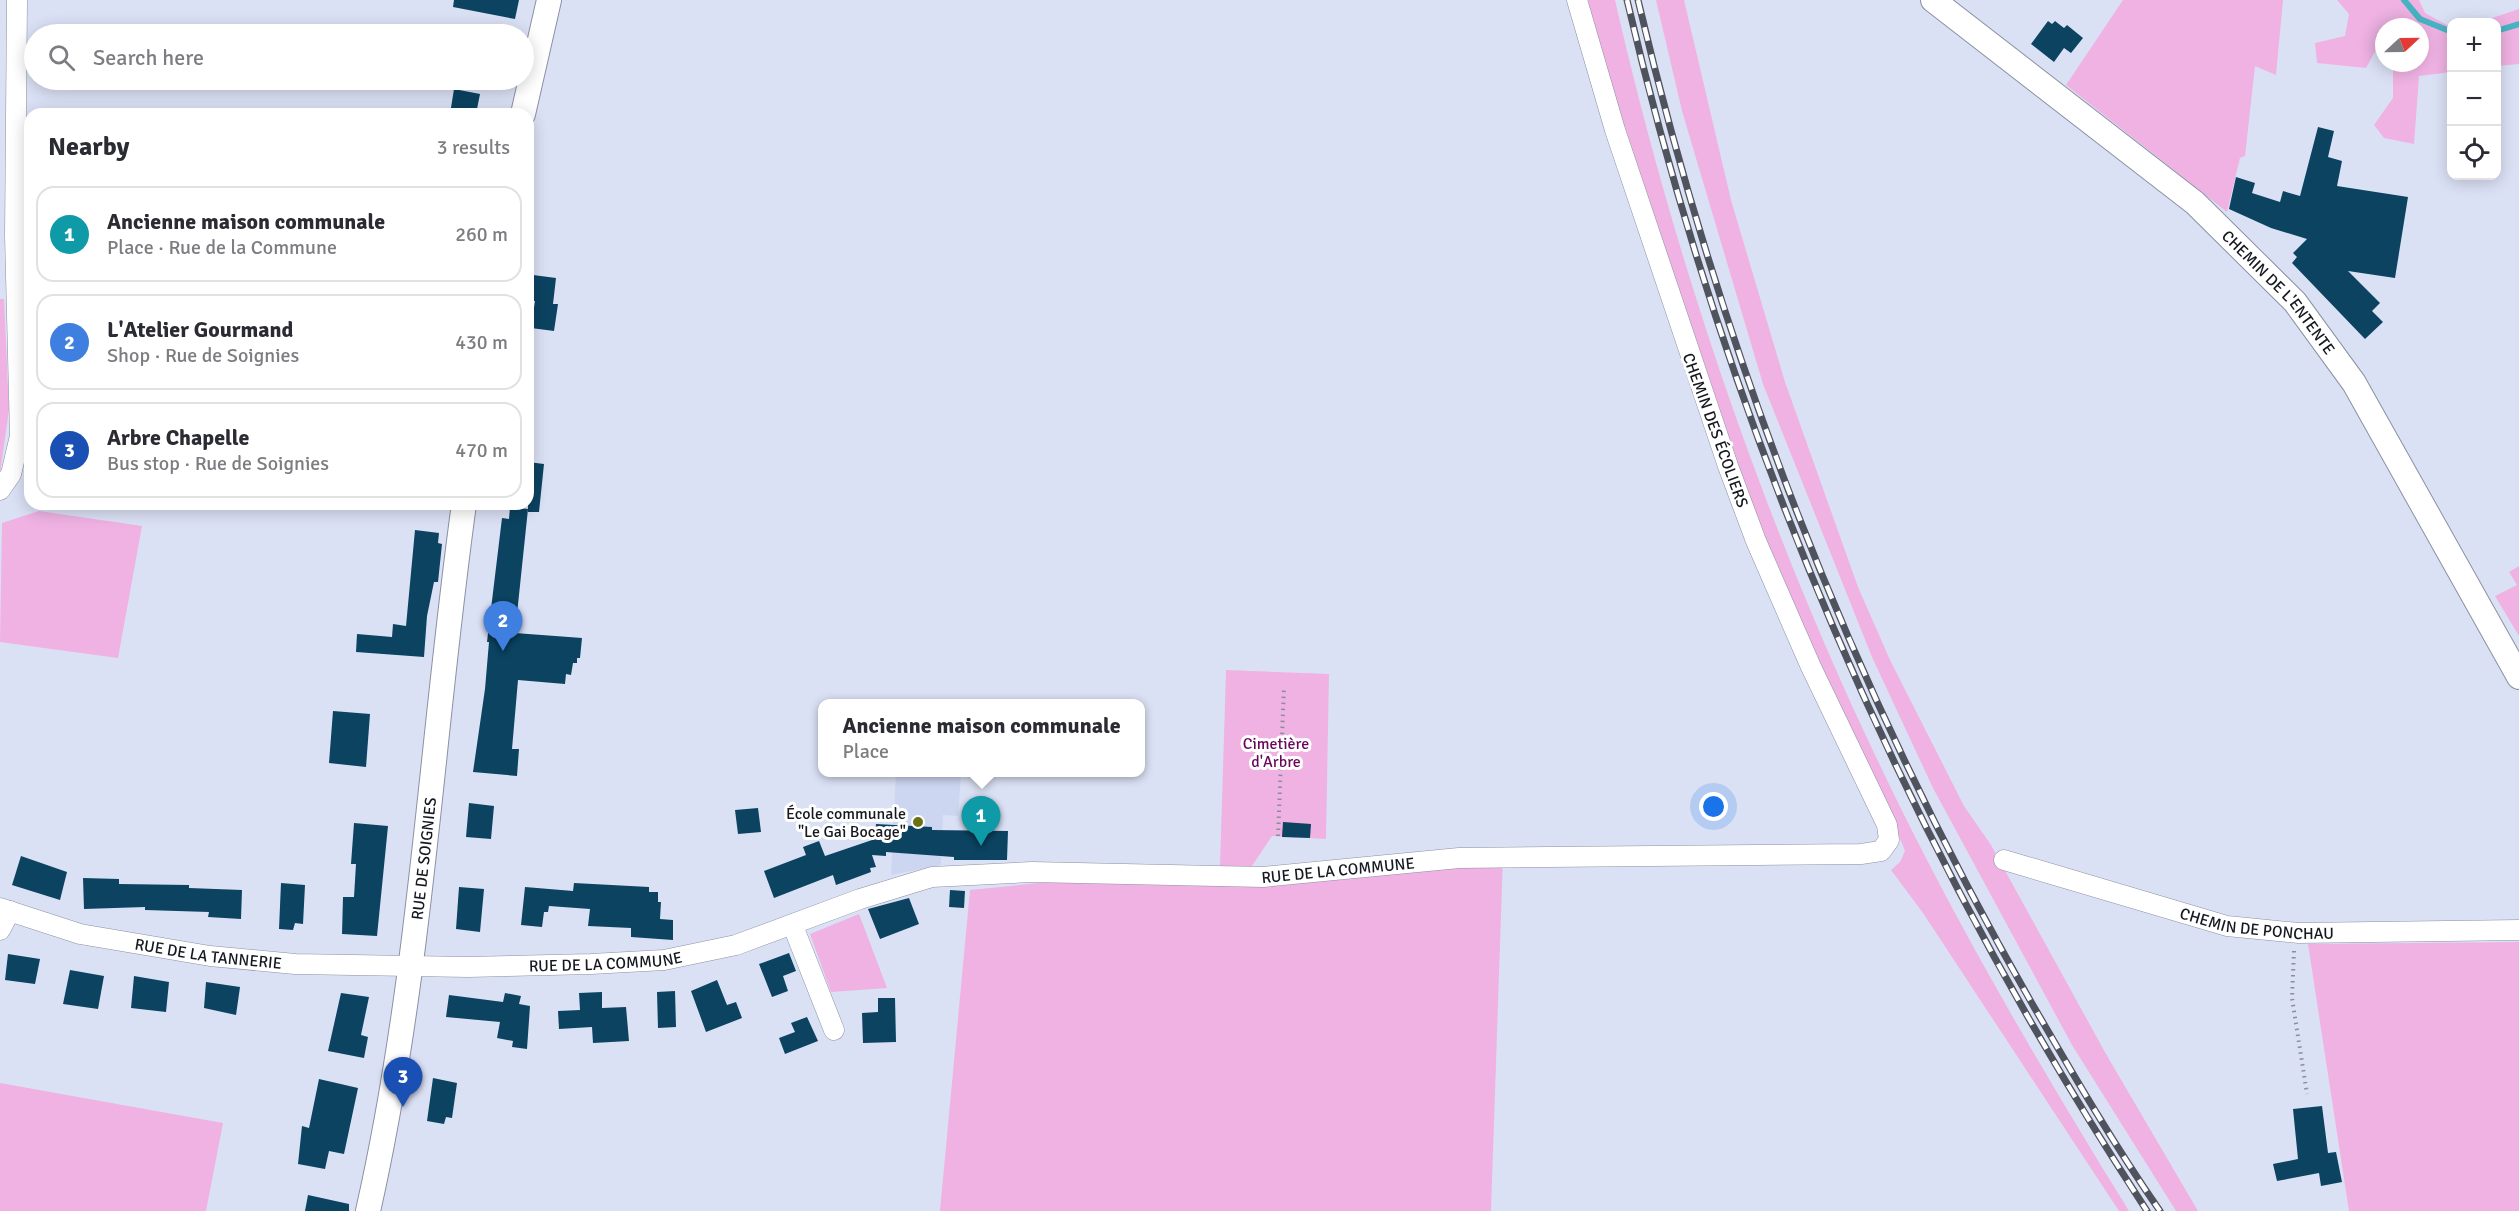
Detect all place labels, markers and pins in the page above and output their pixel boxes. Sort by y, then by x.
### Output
pin: 2 [484,602,522,651]
pin: 1 [962,796,1000,846]
place label: École communale "Le Gai Bocage" [786,804,906,842]
marker: École communale "Le Gai Bocage" [911,815,925,829]
pin: 3 [384,1058,422,1107]

